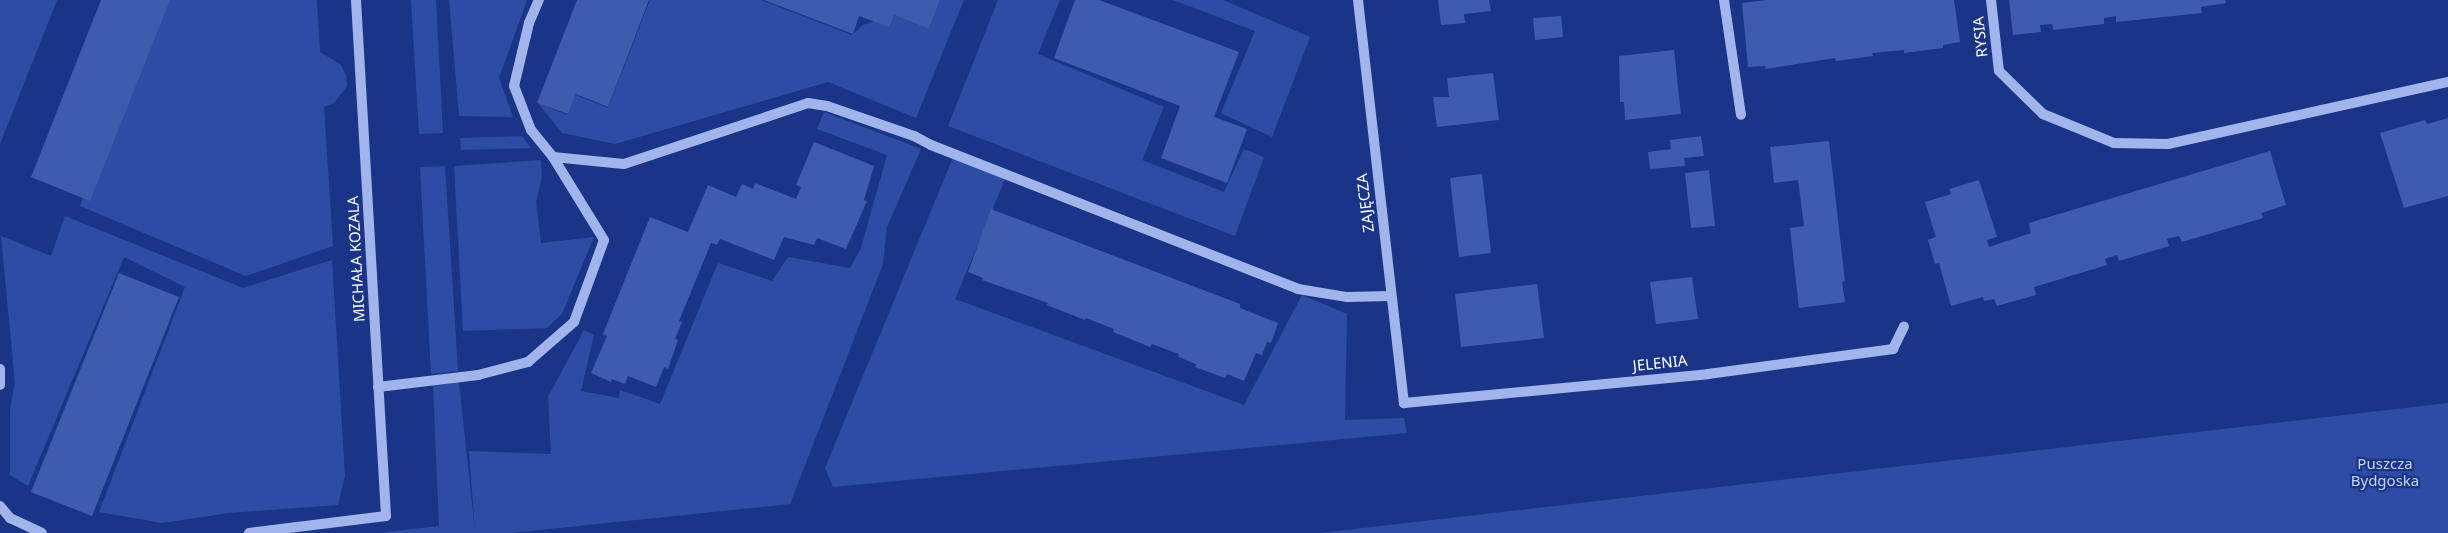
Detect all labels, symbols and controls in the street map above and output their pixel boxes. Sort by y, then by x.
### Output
street label: RYSIA [1969,16,1991,58]
street label: ZAJĘCZA [1352,173,1378,233]
street label: MICHAŁA KOZALA [344,195,368,323]
street label: JELENIA [1632,351,1688,375]
park label: Puszcza Bydgoska [2351,454,2419,489]

